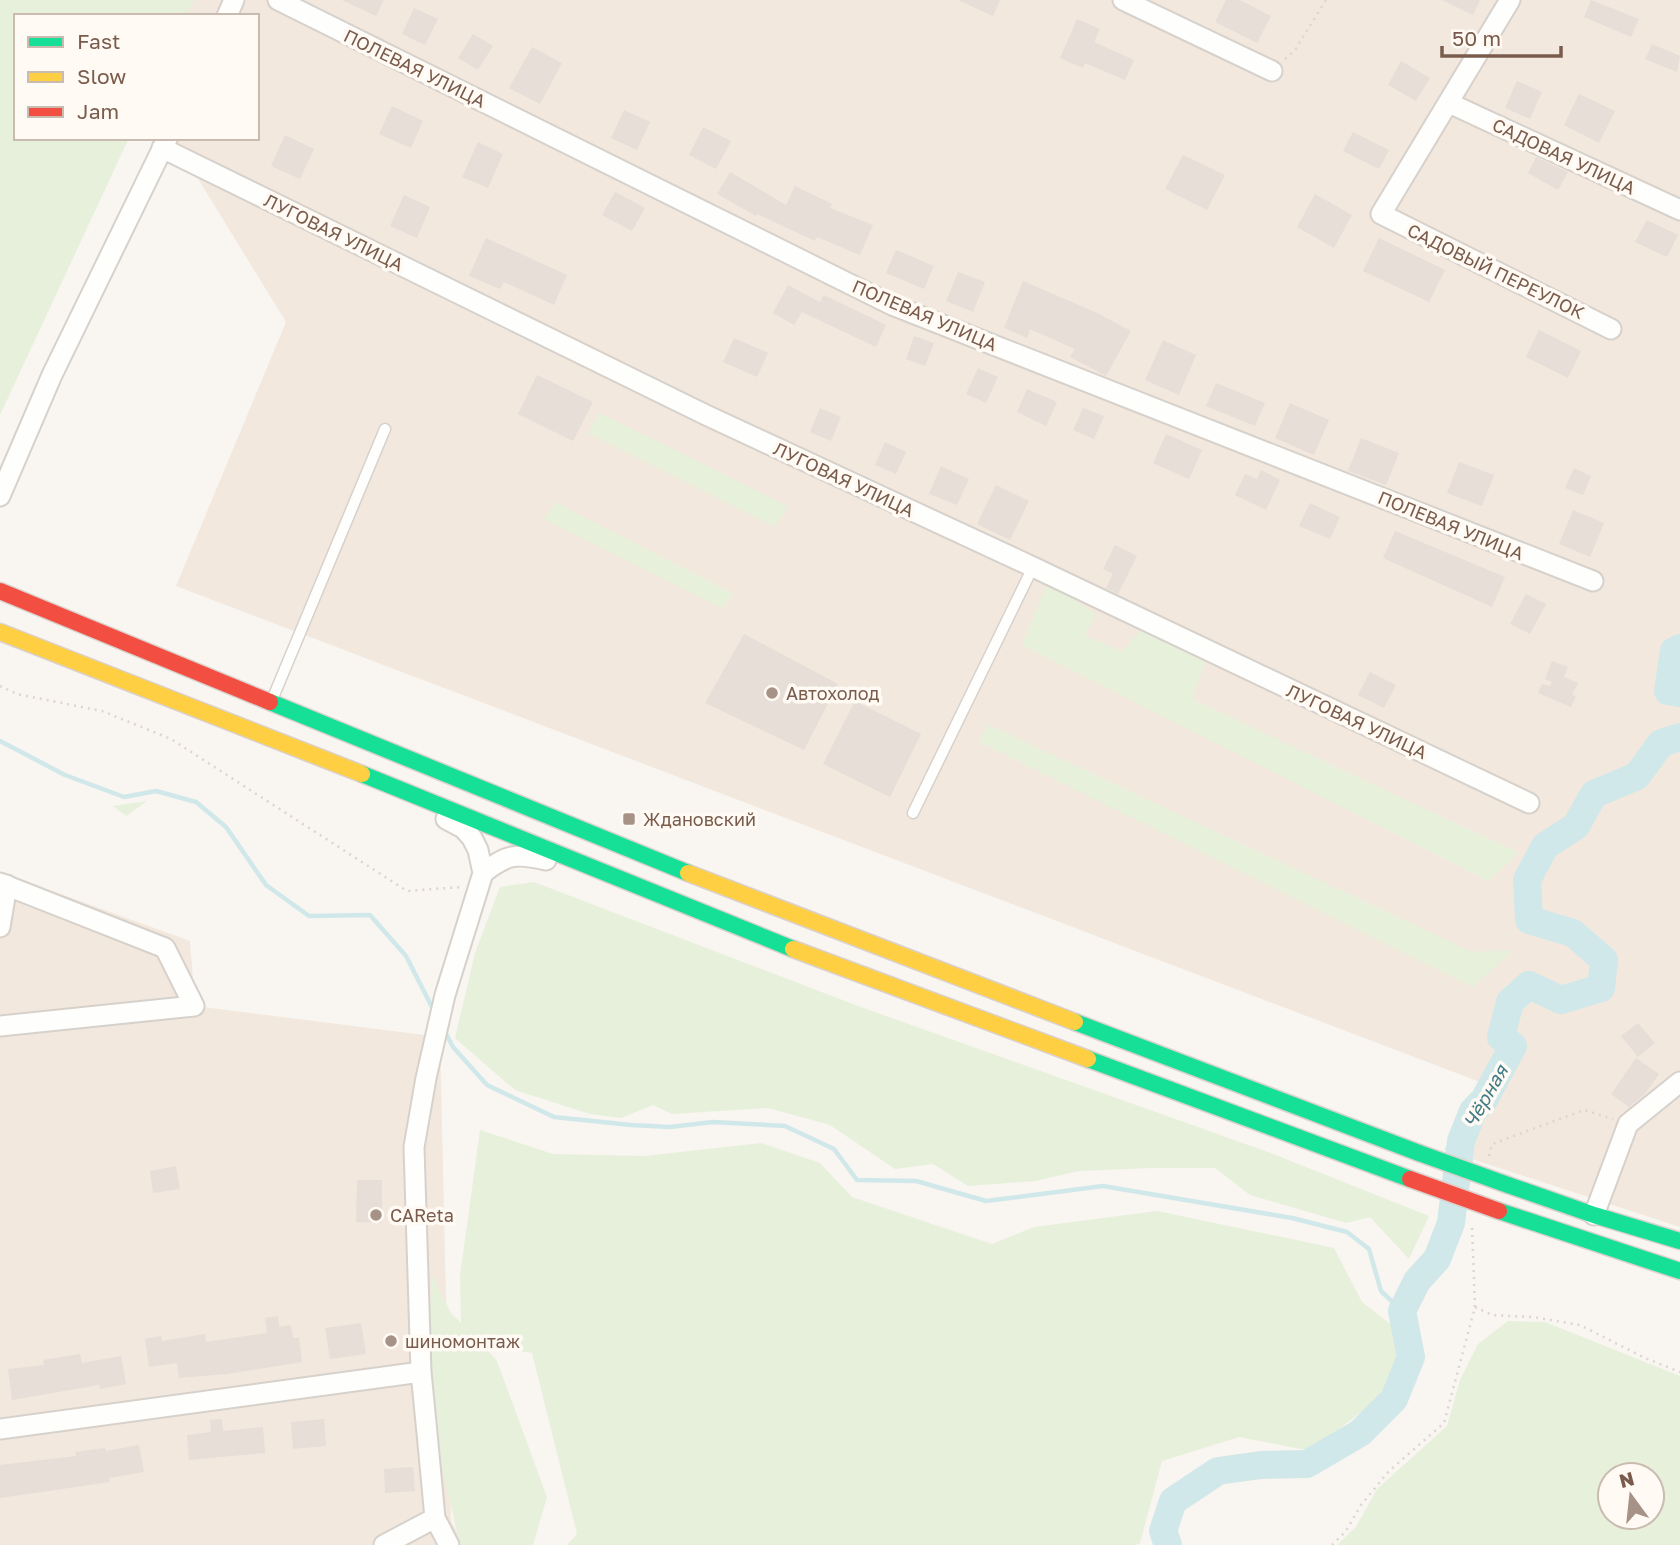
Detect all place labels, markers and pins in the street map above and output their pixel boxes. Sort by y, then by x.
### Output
place label: Автохолод [786,682,879,704]
marker: Автохолод [764,685,780,701]
place label: Ждановский [643,808,756,830]
marker: Ждановский [621,811,637,827]
place label: CAReta [390,1204,454,1226]
marker: CAReta [368,1207,384,1223]
place label: шиномонтаж [405,1330,520,1352]
marker: шиномонтаж [383,1333,399,1349]

